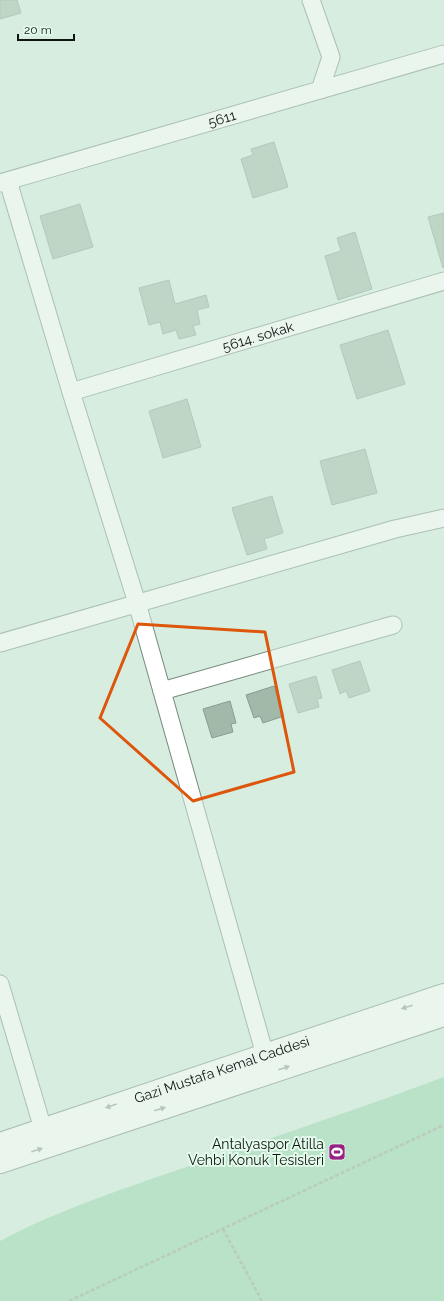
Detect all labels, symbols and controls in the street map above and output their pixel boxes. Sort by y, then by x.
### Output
scale bar [18,16,74,42]
text: 20 m [24,23,52,37]
street label: 5611 [206,107,238,130]
street label: 5614. sokak [220,318,296,355]
one-way arrow [401,1005,413,1011]
street label: Gazi Mustafa Kemal Caddesi [132,1033,311,1106]
one-way arrow [278,1065,290,1071]
one-way arrow [105,1104,117,1110]
one-way arrow [155,1106,167,1112]
place label: Antalyaspor Atilla Vehbi Konuk Tesisleri [188,1136,324,1168]
sports icon: Antalyaspor Atilla Vehbi Konuk Tesisleri [327,1142,347,1162]
one-way arrow [31,1147,43,1153]

